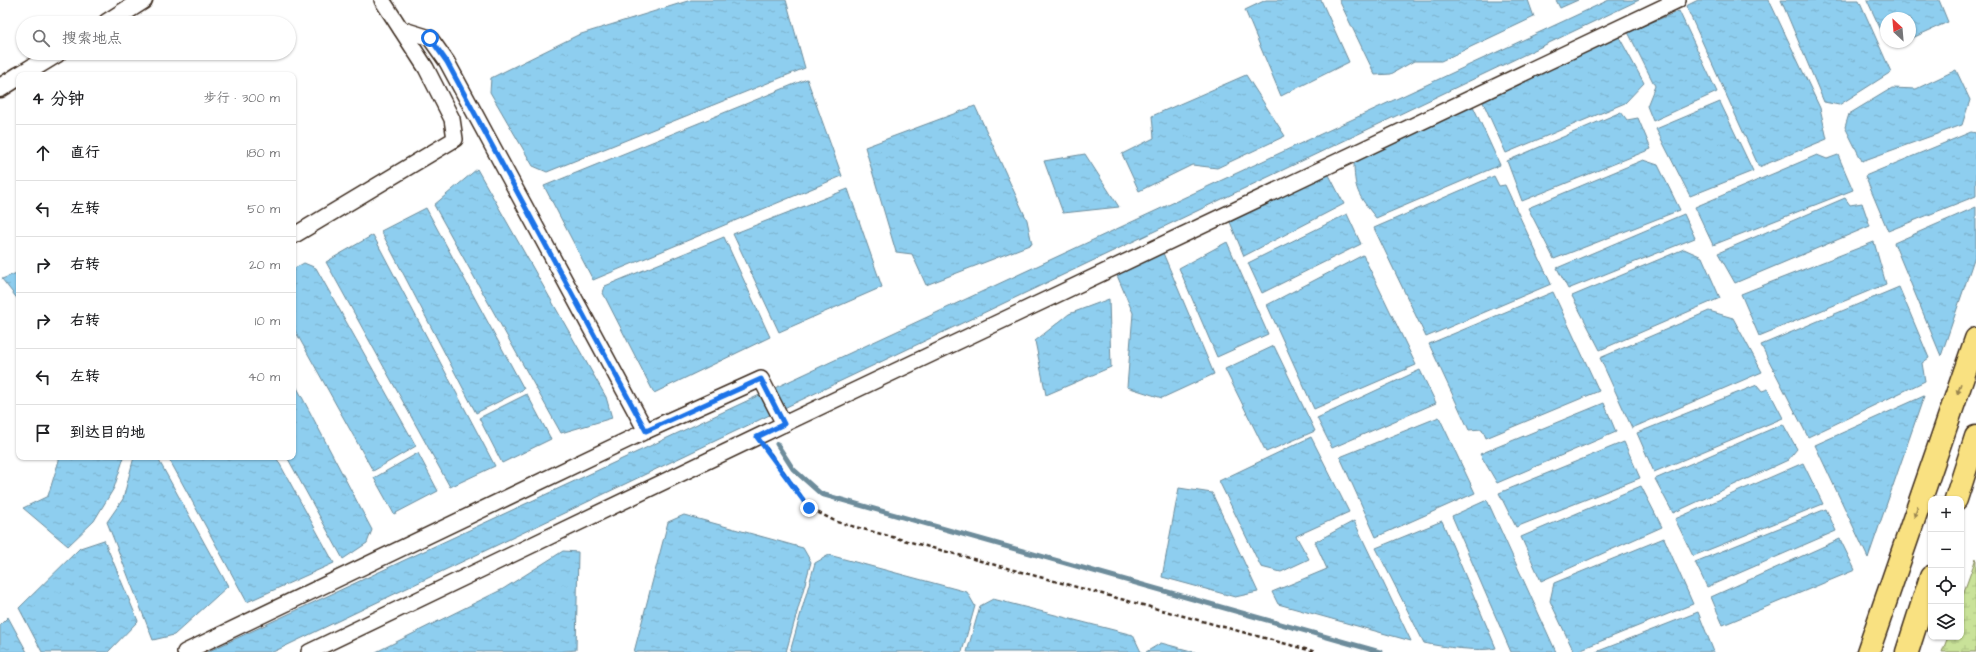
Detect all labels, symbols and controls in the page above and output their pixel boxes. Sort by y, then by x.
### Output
north arrow [1880,12,1916,48]
search box [16,16,296,60]
icon: search [30,27,52,49]
text: 搜索地点 [62,28,122,49]
route start [421,29,439,47]
text: 4 分钟 [32,87,84,111]
text: 步行 · 300 m [203,89,280,107]
icon: ahead [32,142,54,164]
text: 直行 [70,142,100,163]
text: 180 m [246,144,280,162]
icon: left [32,198,54,220]
text: 左转 [70,198,100,219]
text: 50 m [247,200,280,218]
icon: right [32,254,54,276]
text: 右转 [70,254,100,275]
text: 20 m [249,256,280,274]
icon: right [32,310,54,332]
text: 右转 [70,310,100,331]
text: 10 m [255,312,280,330]
icon: left [32,366,54,388]
text: 左转 [70,366,100,387]
text: 40 m [248,368,280,386]
one-way arrow [1955,383,1961,395]
icon: arrive [32,422,54,444]
text: 到达目的地 [70,422,145,443]
map controls [1928,496,1964,640]
button: + [1928,496,1964,532]
route end [800,499,818,517]
one-way arrow [1913,506,1919,518]
button: − [1928,532,1964,568]
button: locate [1928,568,1964,604]
button: layers [1928,604,1964,640]

